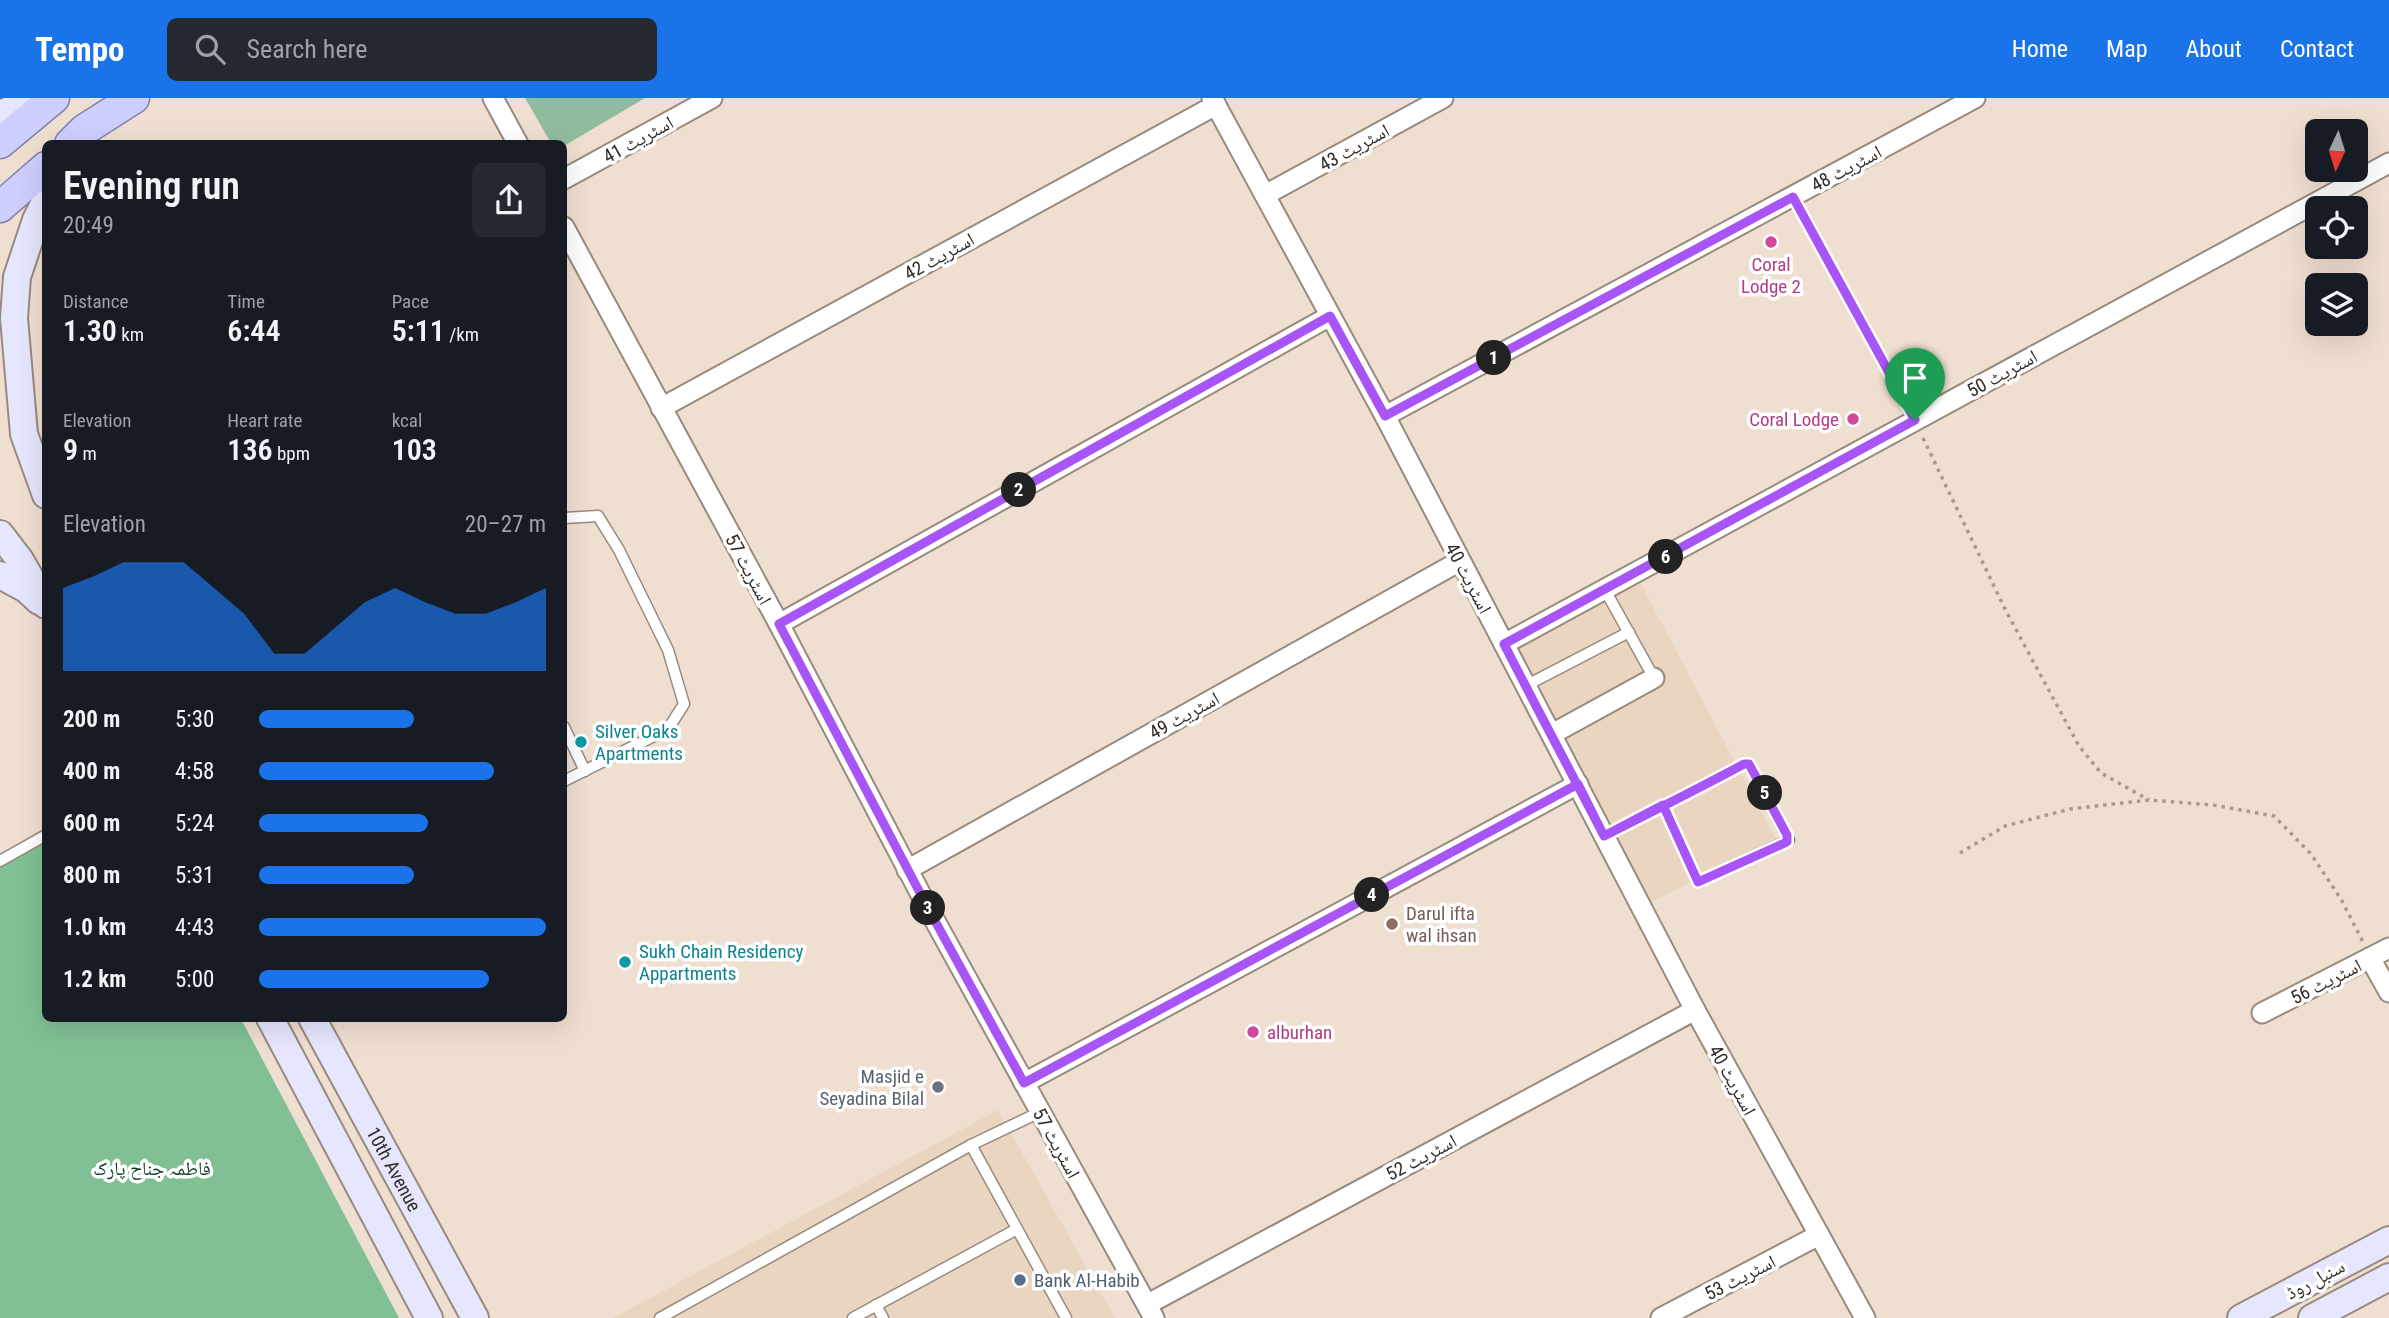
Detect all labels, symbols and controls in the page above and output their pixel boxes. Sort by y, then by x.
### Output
search box [167,18,657,81]
text: Tempo [35,30,125,69]
icon: search [191,30,229,68]
text: Search here [247,34,367,64]
text: Home [2012,35,2068,63]
text: Map [2106,35,2148,63]
text: About [2186,35,2242,63]
text: Contact [2280,35,2354,63]
street label: اسٹریٹ 41 [599,111,677,168]
street label: اسٹریٹ 43 [1315,119,1393,176]
north arrow [2305,119,2368,182]
map controls [2305,119,2368,336]
street label: اسٹریٹ 48 [1807,140,1886,197]
button: share [472,163,546,237]
text: Evening run [63,164,240,208]
button: locate [2305,196,2368,259]
text: 20:49 [63,212,114,239]
street label: اسٹریٹ 42 [900,228,978,285]
marker: Coral Lodge 2 [1763,234,1779,250]
place label: Coral Lodge 2 [1741,253,1801,298]
button: layers [2305,273,2368,336]
text: Distance [63,290,128,313]
text: Time [227,290,265,313]
text: Pace [392,290,429,313]
text: 1.30 [63,313,117,348]
text: 6:44 [227,313,281,348]
text: 5:11 [392,313,445,348]
text: km [117,323,144,346]
text: /km [445,323,479,346]
pin: 1 [1476,341,1512,376]
street label: اسٹریٹ 50 [1963,345,2041,402]
text: 1 [1489,346,1498,369]
pin [1885,348,1945,420]
icon: arrive [1896,359,1934,397]
place label: Coral Lodge [1749,408,1839,431]
text: Elevation [63,409,131,432]
text: Heart rate [227,409,302,432]
text: kcal [392,409,422,432]
marker: Coral Lodge [1845,411,1861,427]
text: 9 [63,432,78,467]
text: 136 [227,432,273,467]
text: 103 [392,432,437,467]
text: m [78,442,97,465]
text: bpm [273,442,310,465]
pin: 2 [1002,472,1036,508]
text: 2 [1014,478,1023,501]
text: Elevation [63,511,146,538]
text: 20–27 m [465,511,546,538]
street label: اسٹریٹ 57 [720,530,777,609]
street label: اسٹریٹ 40 [1440,539,1497,618]
pin: 6 [1648,540,1684,574]
text: 6 [1661,545,1670,568]
street label: اسٹریٹ 49 [1145,687,1223,744]
text: 200 m [63,706,120,733]
text: 5:30 [175,706,214,733]
place label: Silver Oaks Apartments [595,720,683,765]
marker: Silver Oaks Apartments [573,734,589,750]
text: 400 m [63,758,120,785]
text: 4:58 [175,758,214,785]
pin: 5 [1748,776,1782,810]
text: 5 [1760,781,1769,804]
text: 600 m [63,810,120,837]
text: 5:24 [175,810,214,837]
text: 800 m [63,862,120,889]
text: 5:31 [175,862,214,889]
pin: 4 [1354,878,1390,912]
text: 4 [1367,883,1376,906]
pin: 3 [911,890,946,926]
text: 3 [923,896,932,919]
place label: Darul ifta wal ihsan [1406,902,1477,947]
text: 1.0 km [63,914,126,941]
text: 4:43 [175,914,214,941]
marker: Darul ifta wal ihsan [1384,916,1400,932]
place label: Sukh Chain Residency Appartments [639,940,803,985]
marker: Sukh Chain Residency Appartments [617,954,633,970]
street label: اسٹریٹ 56 [2287,954,2366,1009]
text: 1.2 km [63,966,126,993]
text: 5:00 [175,966,214,993]
place label: alburhan [1267,1021,1332,1044]
marker: alburhan [1245,1024,1261,1040]
street label: اسٹریٹ 40 [1704,1041,1761,1119]
place label: Masjid e Seyadina Bilal [819,1065,924,1110]
marker: Masjid e Seyadina Bilal [930,1079,946,1095]
street label: اسٹریٹ 57 [1028,1104,1085,1182]
street label: 10th Avenue [361,1123,426,1216]
street label: اسٹریٹ 52 [1382,1129,1461,1186]
park label: فاطمہ جناح پارک [93,1157,211,1180]
street label: اسٹریٹ 53 [1701,1250,1780,1305]
street label: سنبل روڈ [2282,1254,2349,1304]
place label: Bank Al-Habib [1034,1269,1140,1292]
marker: Bank Al-Habib [1012,1272,1028,1288]

